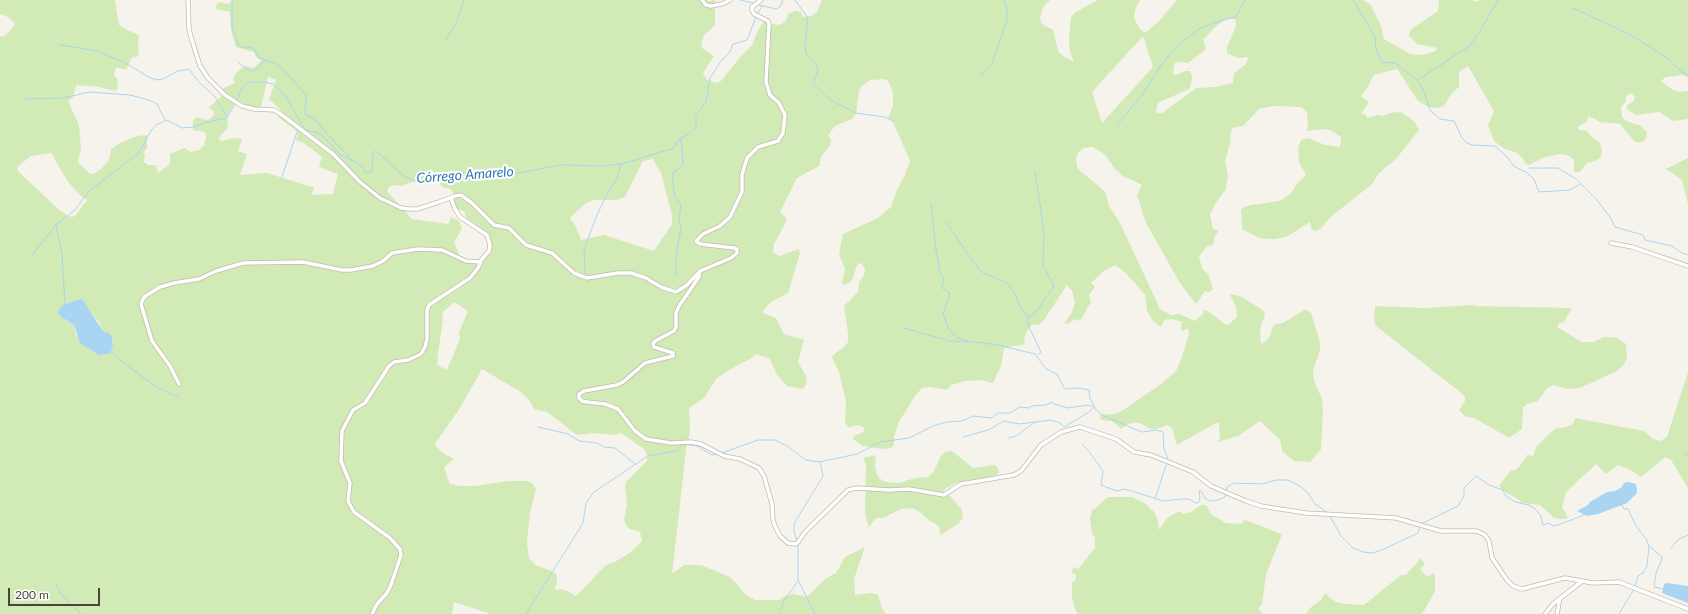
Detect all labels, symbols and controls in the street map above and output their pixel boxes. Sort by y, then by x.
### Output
water label: Córrego Amarelo [416,163,514,187]
scale bar [10,580,102,606]
text: 200 m [15,587,49,602]

